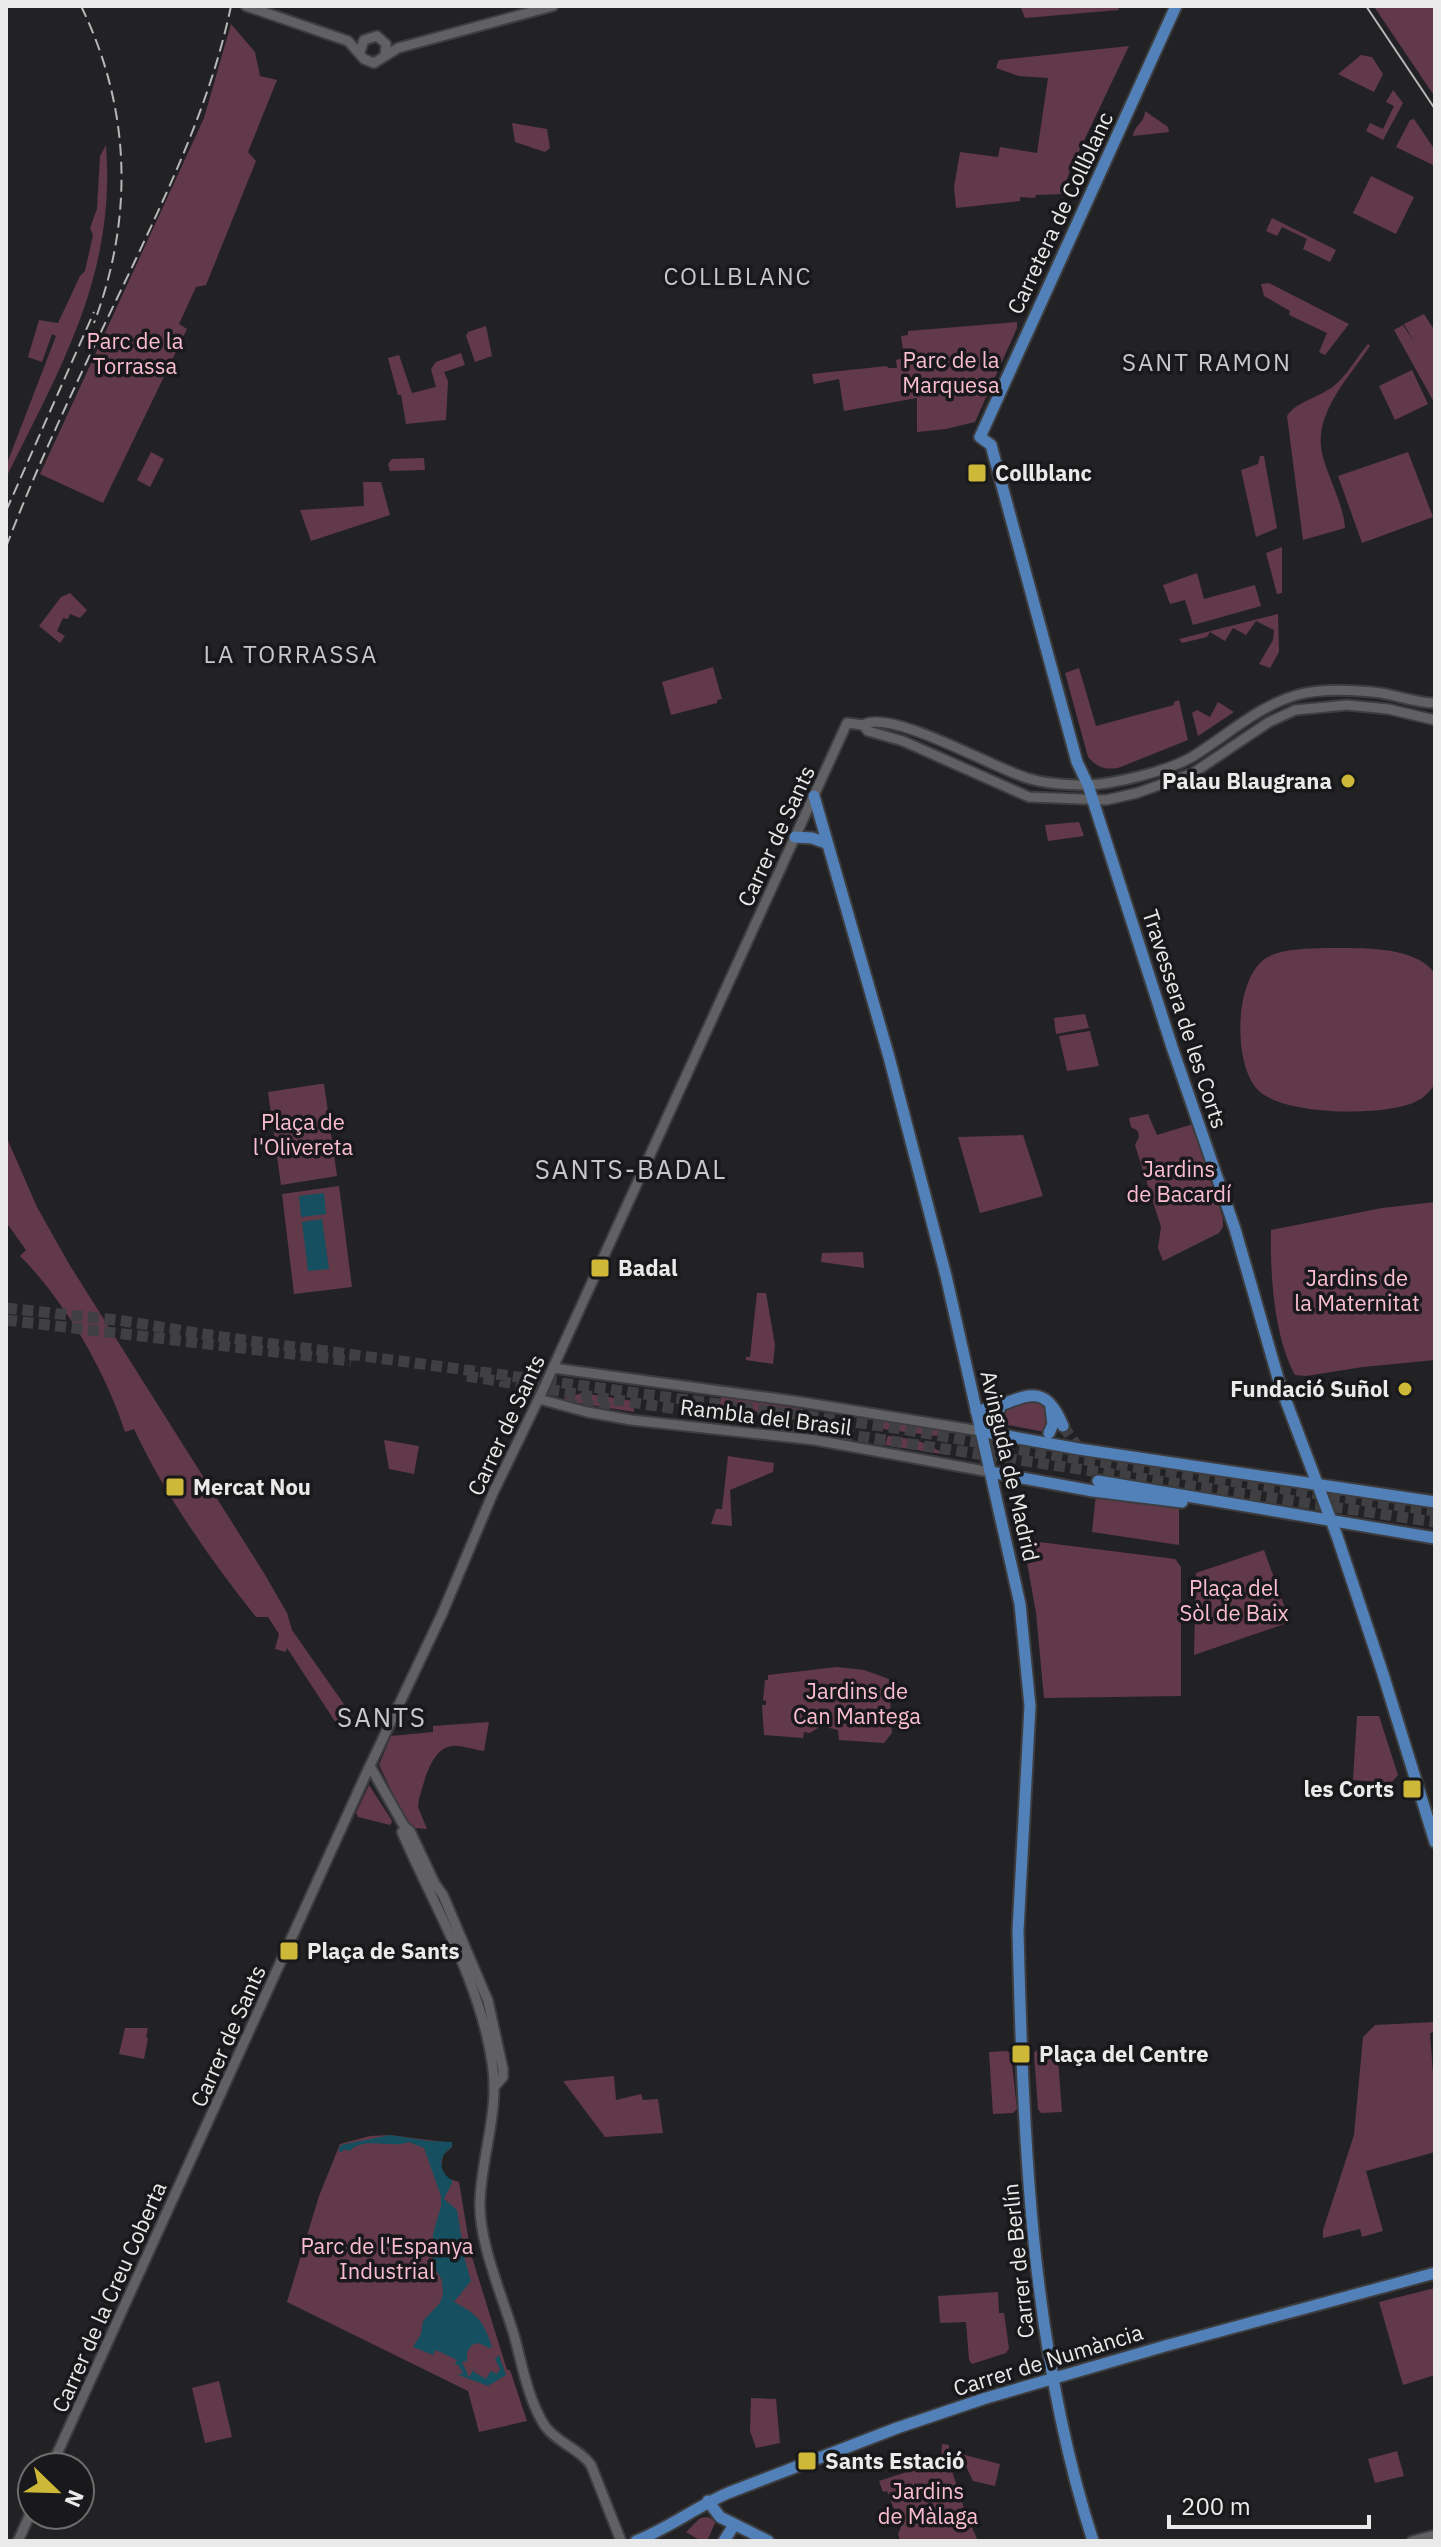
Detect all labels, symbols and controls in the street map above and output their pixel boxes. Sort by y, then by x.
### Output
street label: Carretera de Collblanc [1000,107,1119,319]
district label: COLLBLANC [663,260,813,292]
park label: Parc de la Torrassa [87,326,184,380]
park label: Parc de la Marquesa [902,345,1000,399]
district label: SANT RAMON [1122,346,1292,378]
place label: Collblanc [995,458,1092,487]
marker: Collblanc [966,462,988,484]
district label: LA TORRASSA [204,638,378,670]
street label: Carrer de Sants [730,761,821,911]
place label: Palau Blaugrana [1162,766,1332,795]
marker: Palau Blaugrana [1339,772,1357,790]
street label: Travessera de les Corts [1136,906,1235,1132]
park label: Plaça de l'Olivereta [253,1107,353,1161]
district label: SANTS-BADAL [535,1152,727,1186]
park label: Jardins de Bacardí [1126,1154,1232,1208]
place label: Badal [618,1253,678,1282]
marker: Badal [589,1257,611,1279]
park label: Jardins de la Maternitat [1294,1263,1420,1317]
street label: Carrer de Sants [460,1350,551,1500]
street label: Avinguda de Madrid [974,1368,1047,1564]
place label: Fundació Suñol [1230,1374,1389,1403]
marker: Fundació Suñol [1396,1380,1414,1398]
street label: Rambla del Brasil [679,1392,854,1441]
place label: Mercat Nou [193,1472,311,1501]
marker: Mercat Nou [164,1476,186,1498]
park label: Plaça del Sòl de Baix [1179,1573,1289,1627]
park label: Jardins de Can Mantega [793,1676,921,1730]
district label: SANTS [337,1700,427,1734]
place label: les Corts [1303,1774,1394,1803]
marker: les Corts [1401,1778,1423,1800]
place label: Plaça de Sants [307,1936,460,1965]
marker: Plaça de Sants [278,1940,300,1962]
street label: Carrer de Sants [183,1960,272,2111]
place label: Plaça del Centre [1039,2039,1209,2068]
marker: Plaça del Centre [1010,2043,1032,2065]
street label: Carrer de la Creu Coberta [45,2177,173,2417]
street label: Carrer de Berlín [995,2182,1040,2340]
park label: Parc de l'Espanya Industrial [300,2231,474,2285]
street label: Carrer de Numància [950,2317,1146,2402]
place label: Sants Estació [825,2446,964,2475]
marker: Sants Estació [796,2450,818,2472]
north arrow [16,2451,96,2531]
park label: Jardins de Màlaga [878,2476,979,2530]
scale bar [1169,2479,1369,2529]
text: N [58,2486,91,2512]
text: 200 m [1181,2490,1251,2522]

